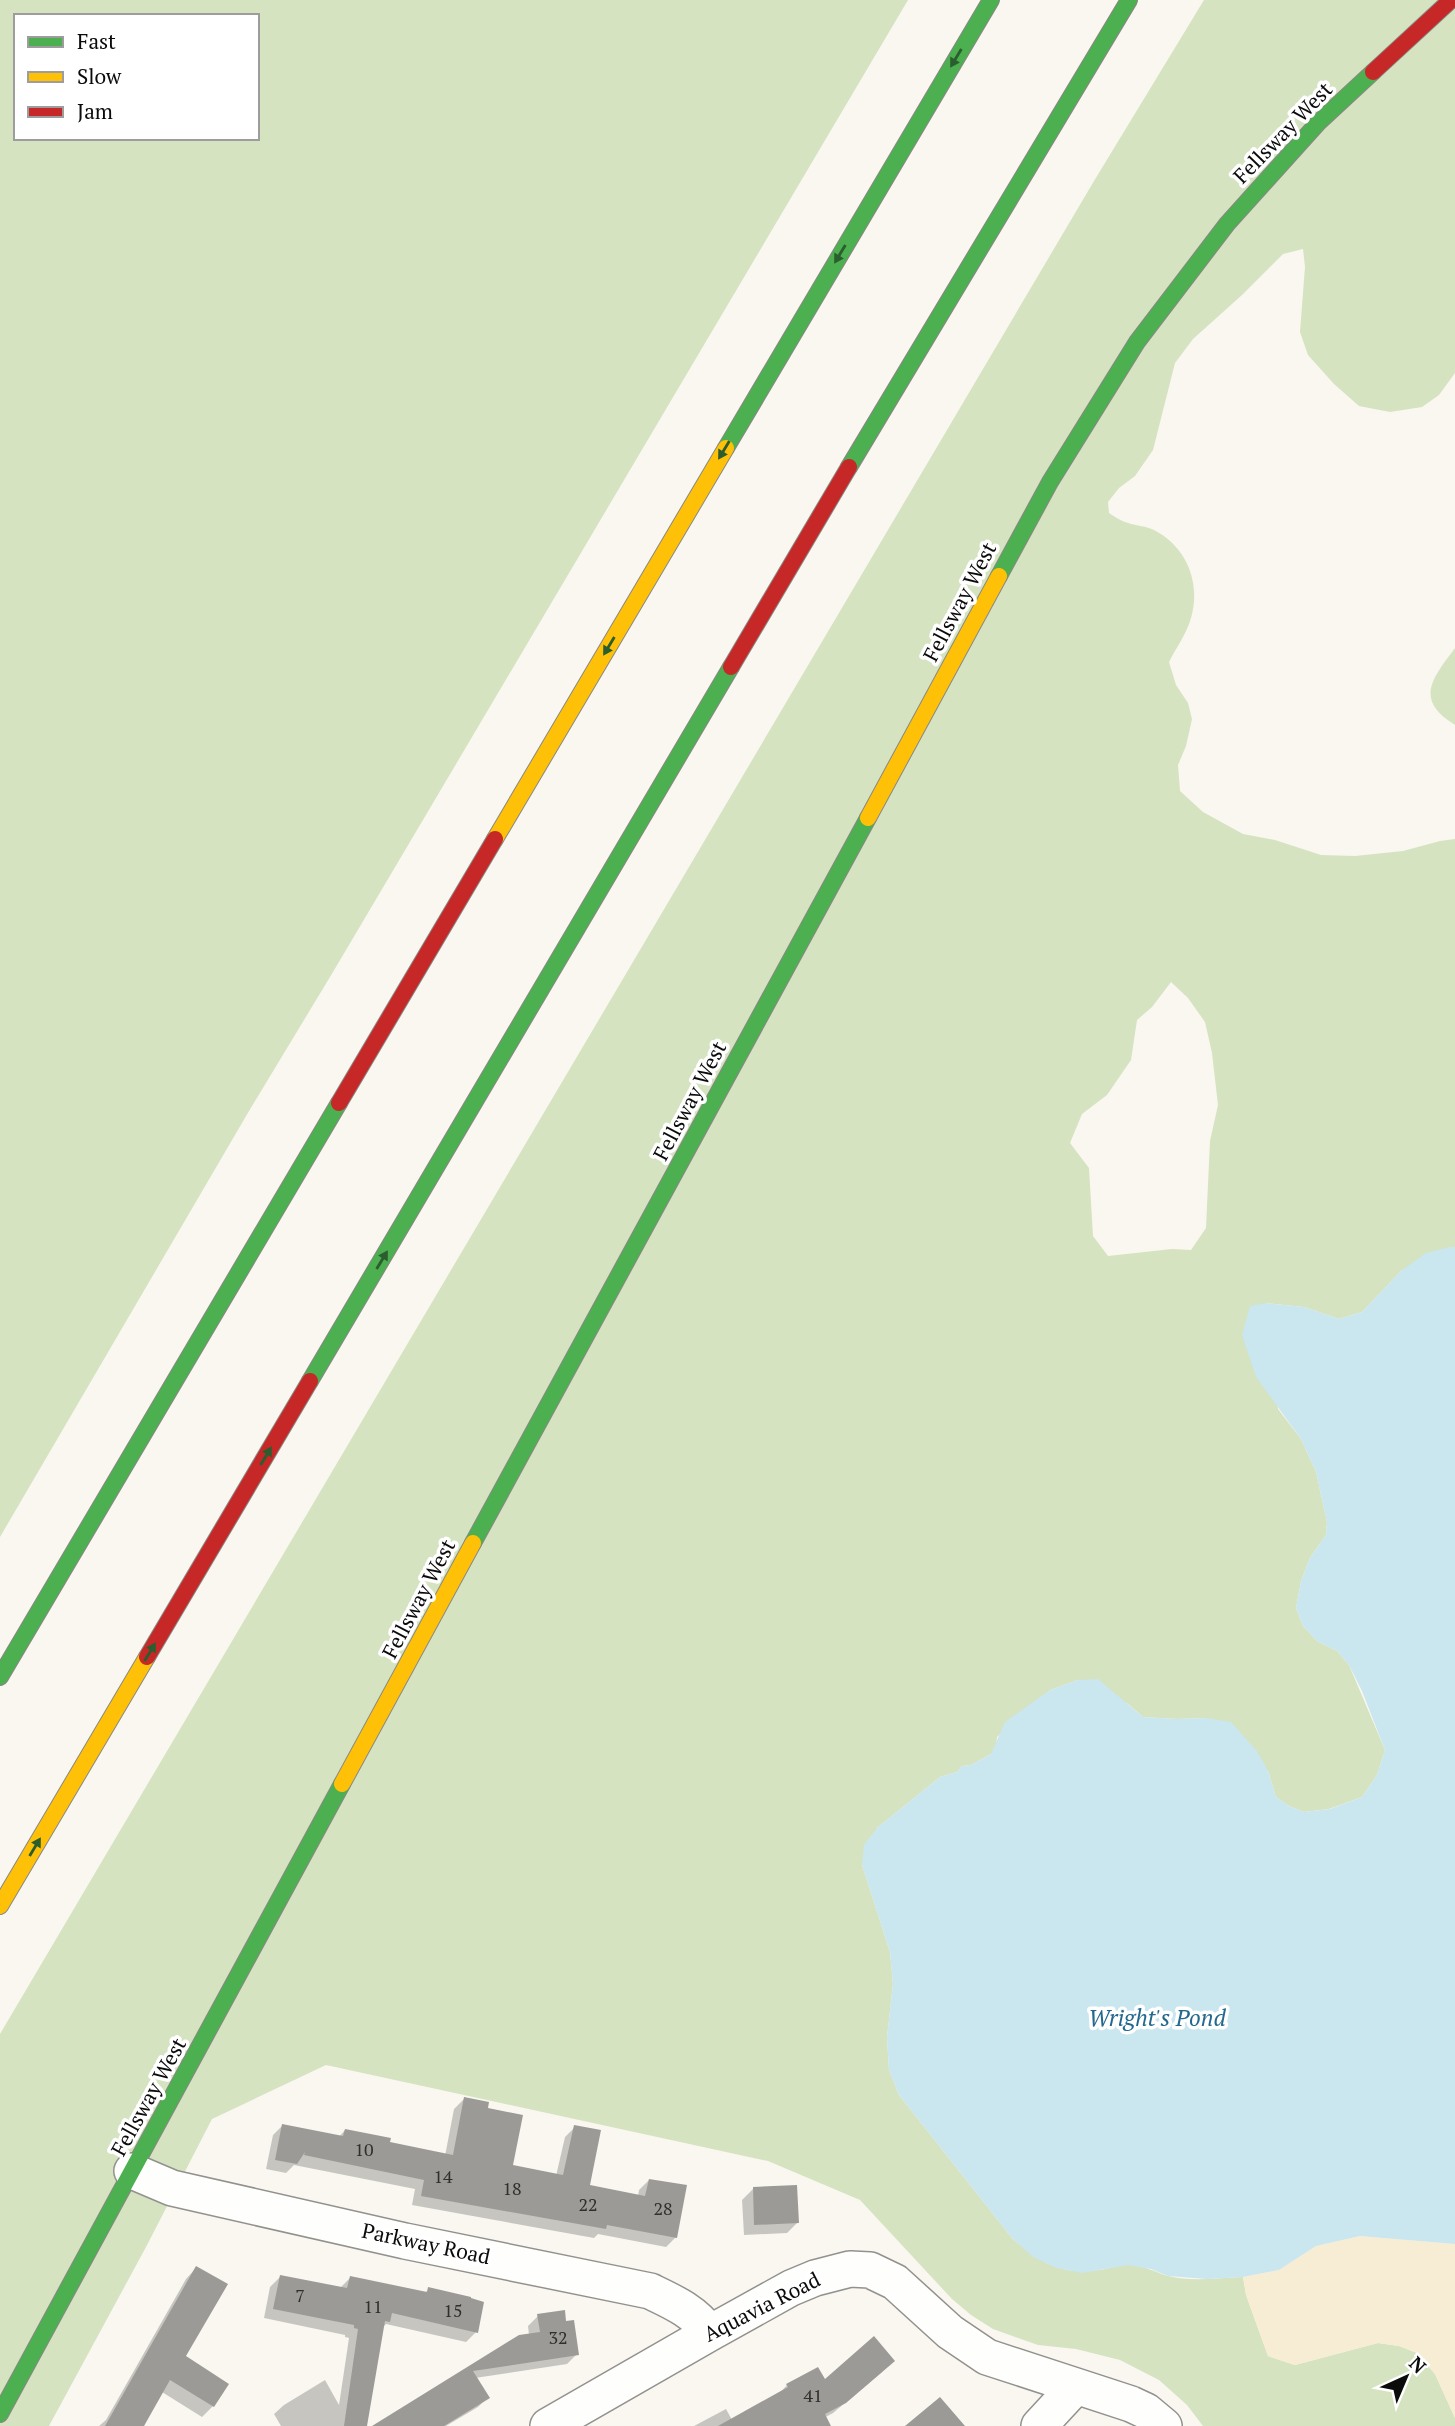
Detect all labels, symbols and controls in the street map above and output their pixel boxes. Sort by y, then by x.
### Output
legend [14,14,259,140]
text: Fast [77,27,116,55]
one-way arrow [950,49,962,68]
text: Slow [77,62,122,90]
street label: Fellsway West [1227,75,1338,189]
text: Jam [77,97,113,125]
one-way arrow [834,245,846,264]
one-way arrow [719,440,731,460]
street label: Fellsway West [916,537,1002,666]
one-way arrow [603,636,615,656]
street label: Fellsway West [646,1036,732,1165]
one-way arrow [375,1250,388,1269]
one-way arrow [260,1446,272,1465]
street label: Fellsway West [375,1534,461,1663]
one-way arrow [144,1642,157,1661]
one-way arrow [28,1838,41,1857]
water label: Wright's Pond [1088,2002,1226,2033]
street label: Fellsway West [104,2032,192,2161]
house number: 10 [354,2137,374,2161]
house number: 14 [433,2164,453,2188]
house number: 18 [502,2176,522,2200]
house number: 22 [578,2192,598,2216]
house number: 28 [653,2196,673,2220]
street label: Parkway Road [360,2216,493,2270]
street label: Aquavia Road [698,2265,825,2347]
house number: 7 [295,2283,305,2307]
house number: 11 [363,2294,383,2318]
house number: 15 [443,2298,463,2322]
house number: 32 [548,2325,568,2349]
north arrow [1371,2342,1441,2412]
text: N [1404,2350,1432,2379]
house number: 41 [803,2383,823,2407]

